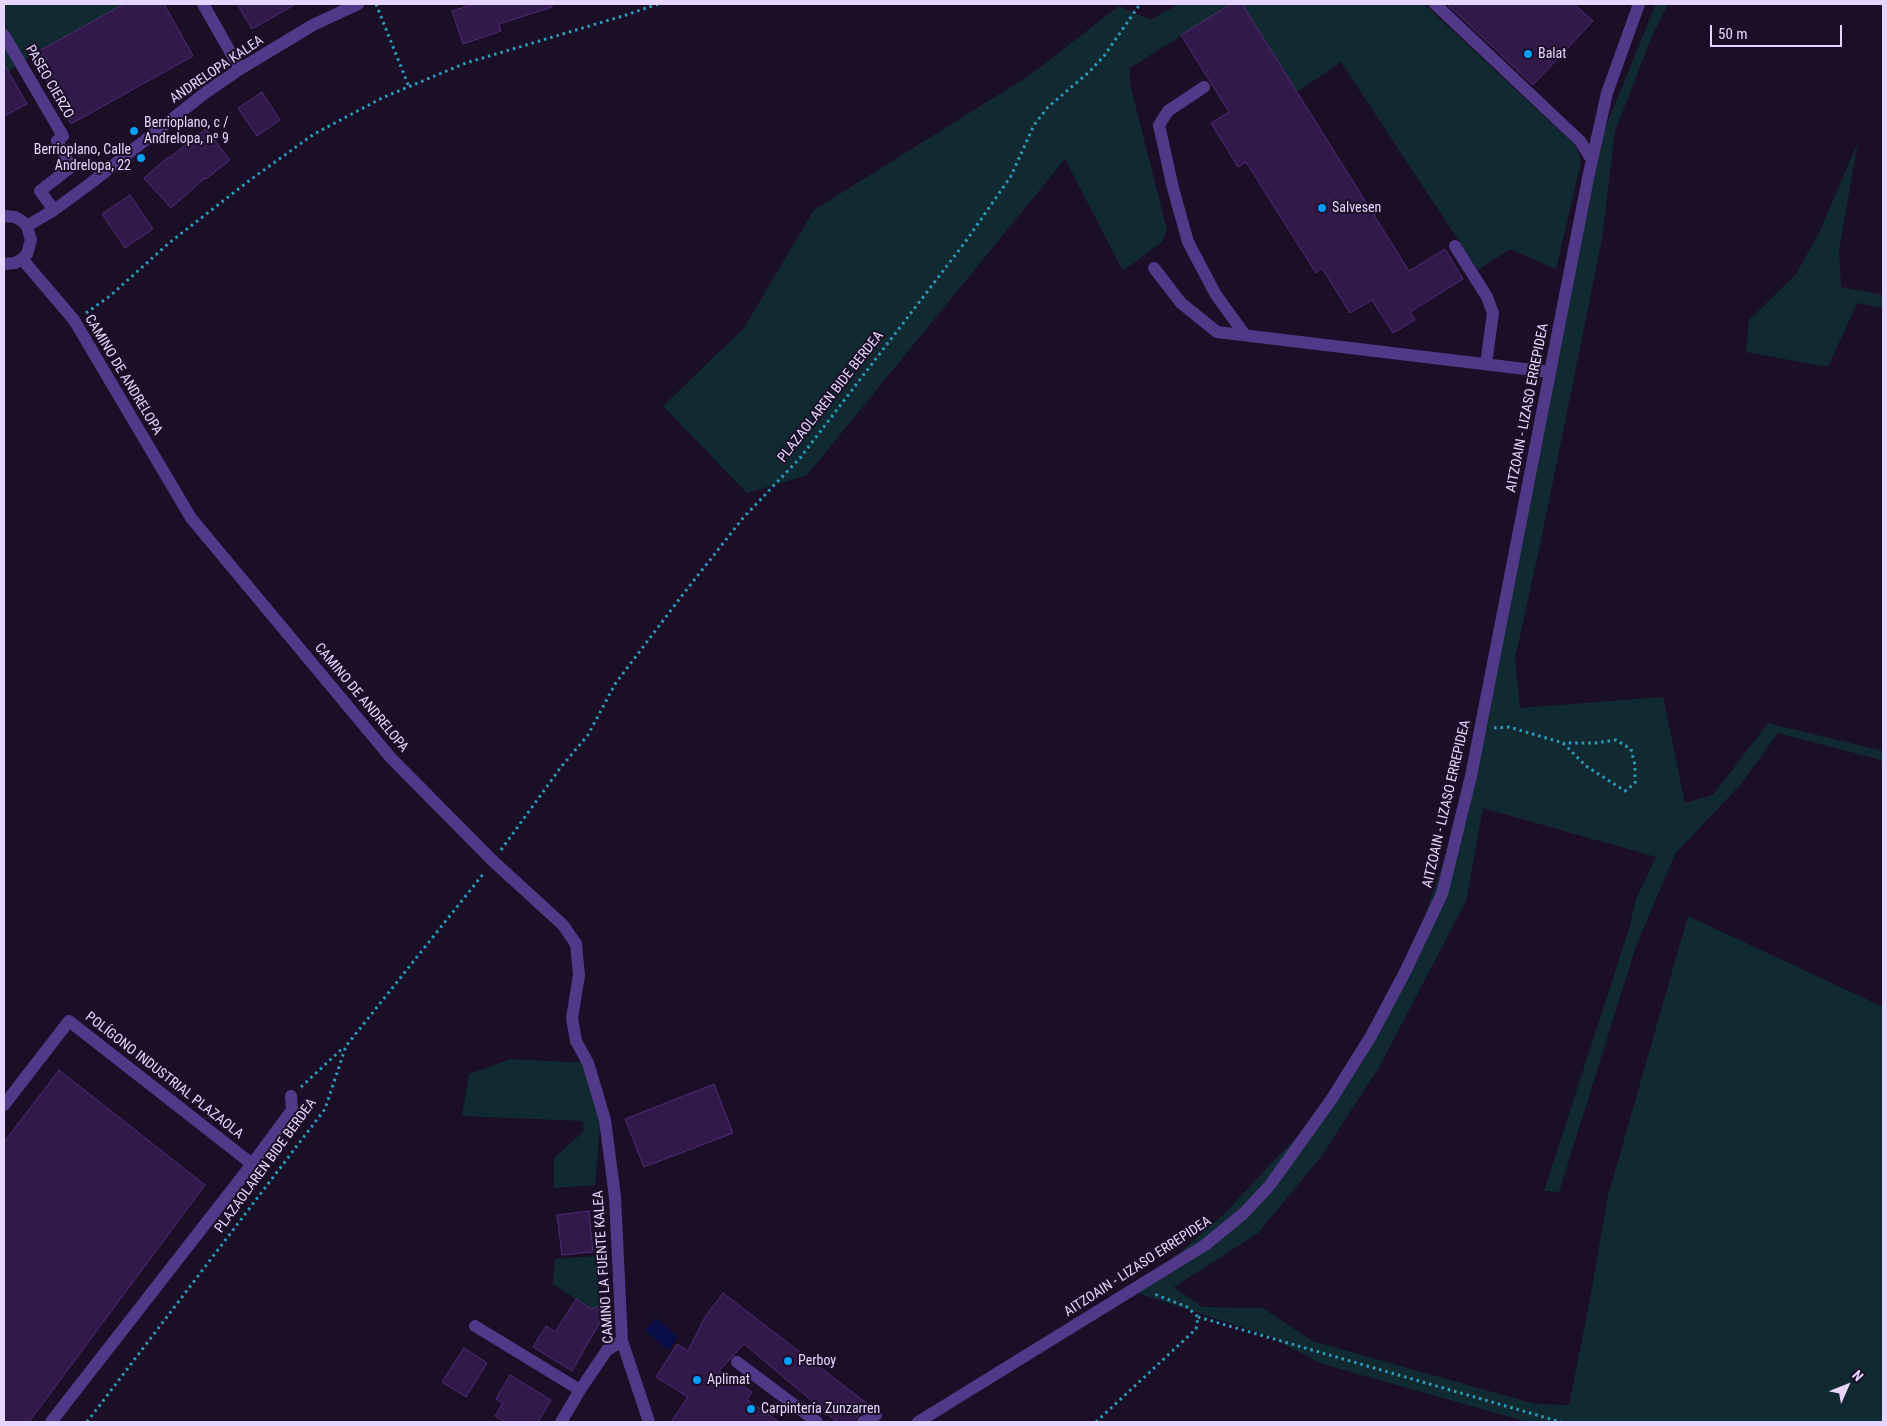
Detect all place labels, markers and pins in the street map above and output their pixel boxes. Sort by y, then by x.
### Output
place label: Balat [1538,46,1566,62]
marker: Balat [1522,48,1534,60]
place label: Berrioplano, c / Andrelopa, nº 9 [144,115,229,148]
marker: Berrioplano, c / Andrelopa, nº 9 [128,125,140,137]
place label: Berrioplano, Calle Andrelopa, 22 [34,142,131,174]
marker: Berrioplano, Calle Andrelopa, 22 [135,152,147,164]
place label: Salvesen [1332,200,1381,216]
marker: Salvesen [1316,202,1328,214]
place label: Perboy [798,1353,836,1369]
marker: Perboy [782,1355,794,1367]
place label: Aplimat [707,1372,750,1388]
marker: Aplimat [691,1374,703,1386]
place label: Carpintería Zunzarren [761,1401,880,1417]
marker: Carpintería Zunzarren [745,1403,757,1415]

